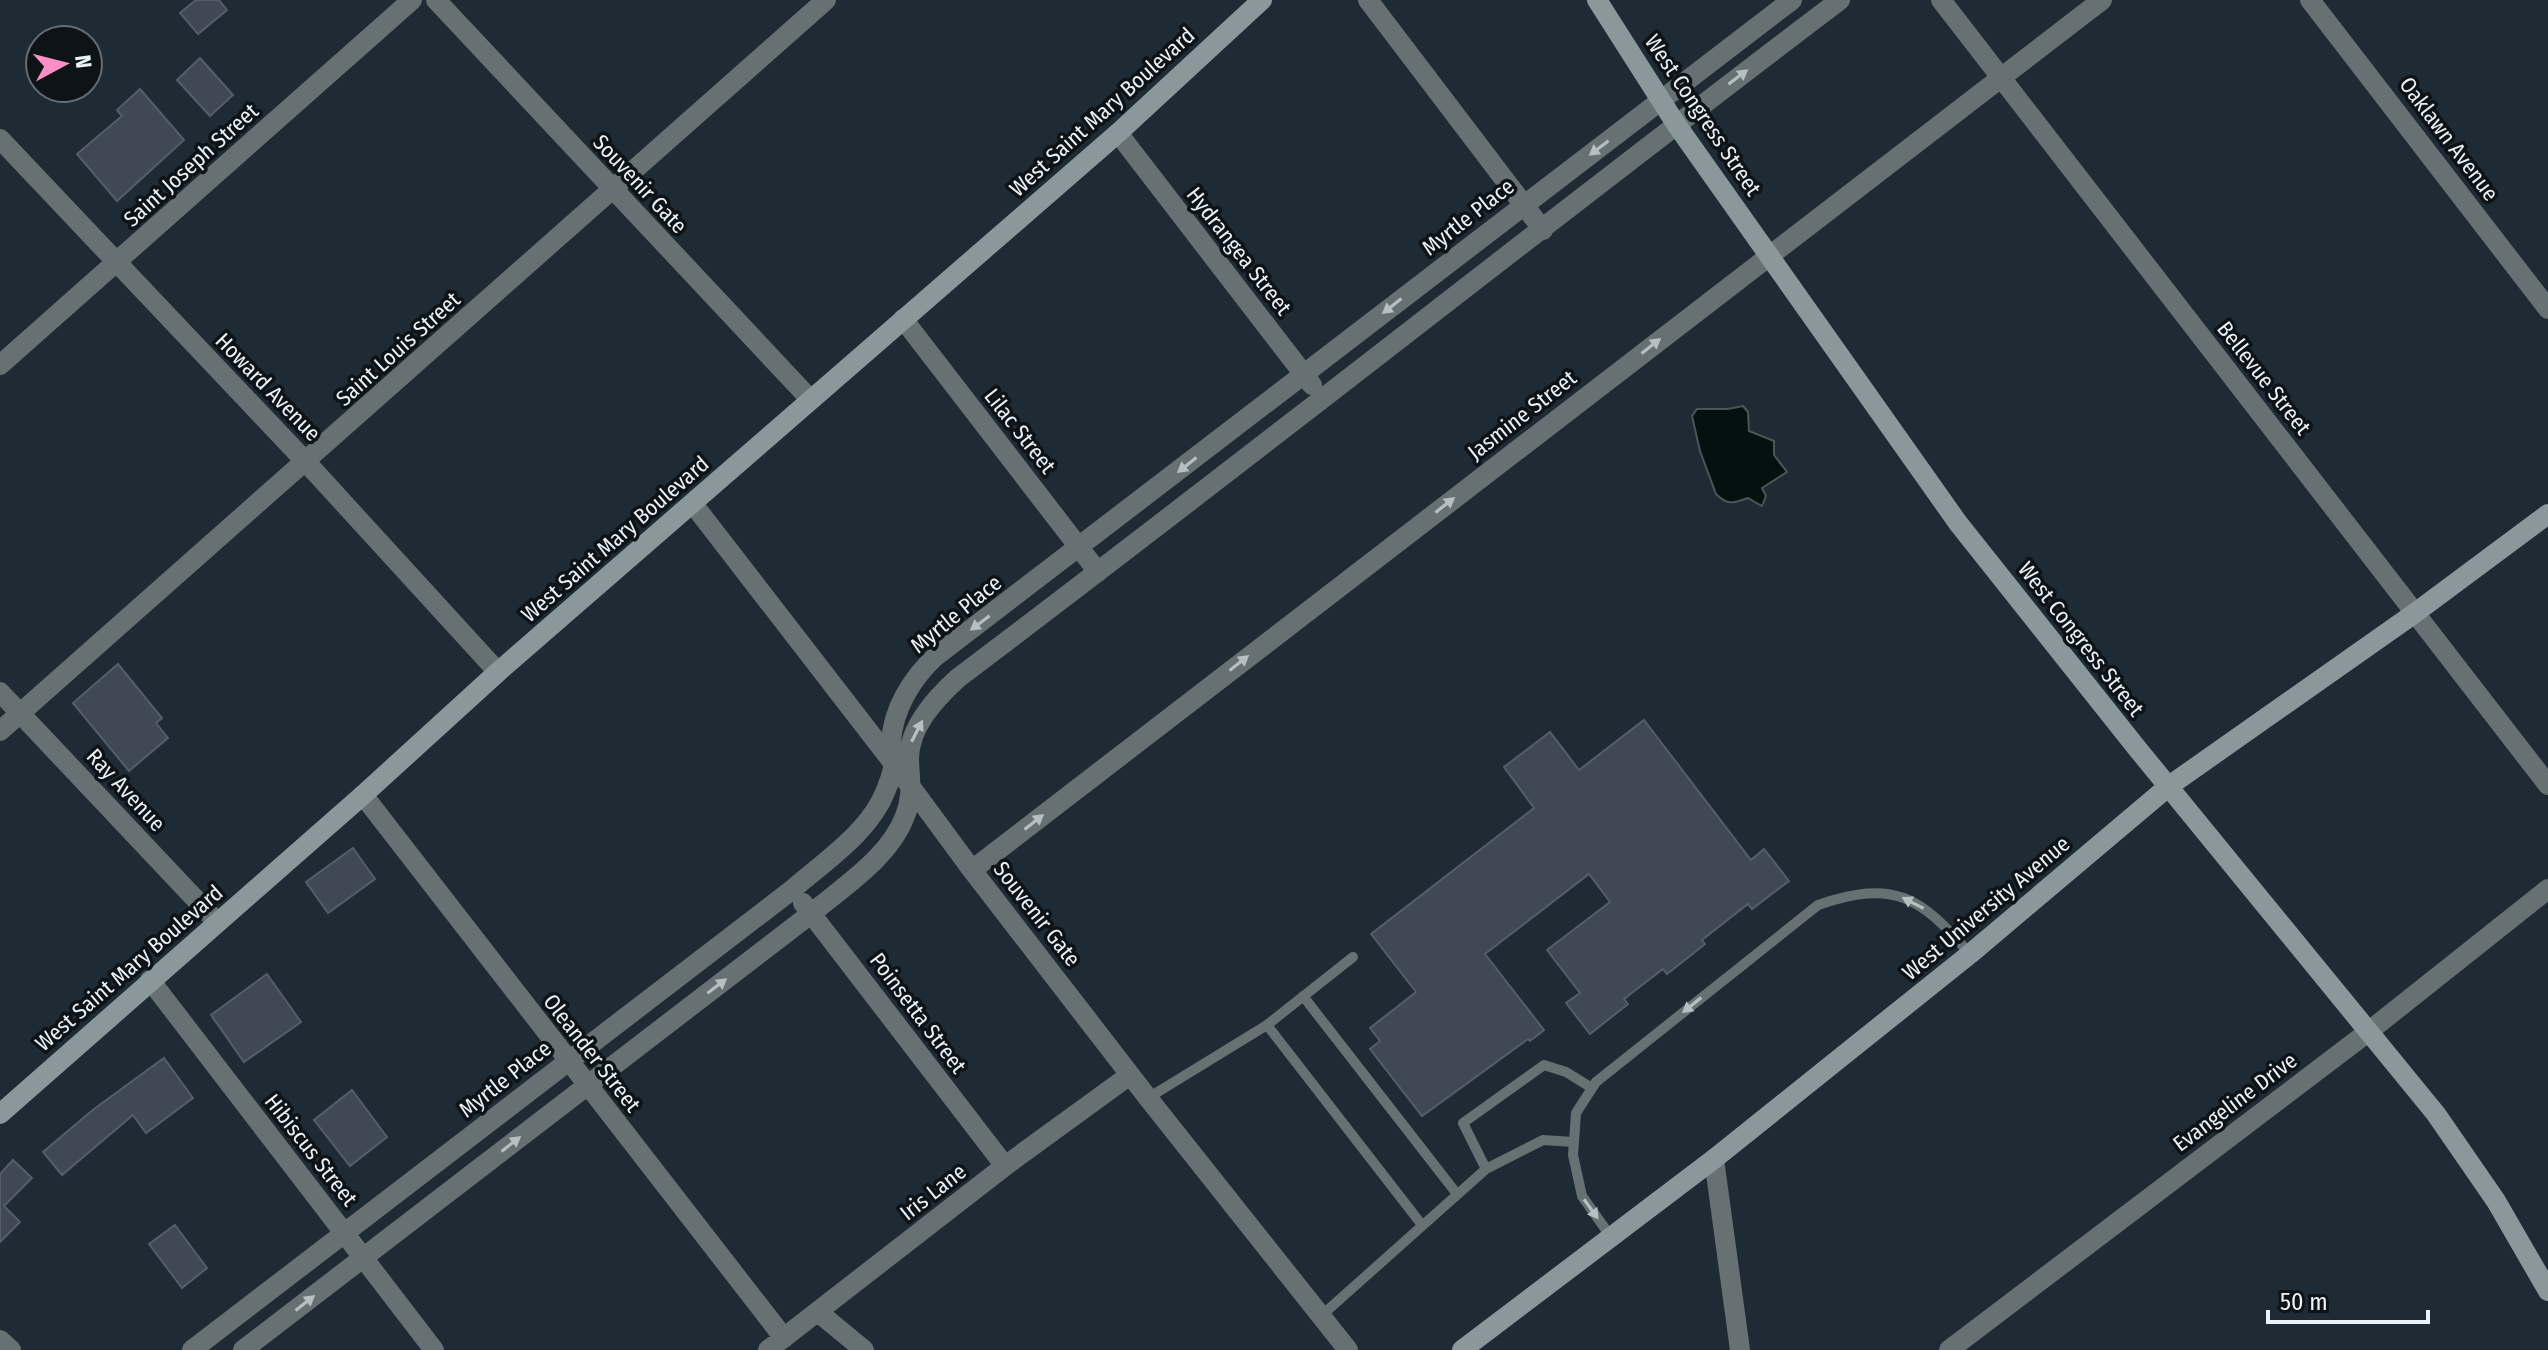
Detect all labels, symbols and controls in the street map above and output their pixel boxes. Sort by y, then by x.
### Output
street label: West Saint Mary Boulevard [1004,22,1200,202]
north arrow [24,24,104,104]
street label: West Congress Street [1639,29,1767,202]
text: N [69,53,98,70]
one-way arrow [1728,69,1749,85]
street label: Oaklawn Avenue [2394,72,2504,206]
street label: Saint Joseph Street [118,97,264,232]
street label: Souvenir Gate [587,129,693,239]
one-way arrow [1588,139,1609,155]
street label: Myrtle Place [1417,173,1519,261]
street label: Hydrangea Street [1181,182,1298,321]
street label: Saint Louis Street [330,286,466,412]
one-way arrow [1382,297,1402,313]
street label: Bellevue Street [2211,316,2317,441]
street label: Howard Avenue [210,327,326,447]
one-way arrow [1641,338,1661,354]
street label: Jasmine Street [1462,364,1582,466]
street label: Lilac Street [978,383,1062,480]
street label: West Saint Mary Boulevard [516,450,714,628]
one-way arrow [1177,457,1197,473]
one-way arrow [1435,497,1455,513]
street label: West Congress Street [2012,556,2150,722]
street label: Myrtle Place [905,569,1007,659]
one-way arrow [969,615,991,631]
one-way arrow [1229,656,1250,672]
one-way arrow [910,719,924,742]
street label: Ray Avenue [81,743,171,837]
one-way arrow [1023,815,1044,831]
street label: West University Avenue [1897,830,2075,986]
street label: Souvenir Gate [988,856,1086,972]
street label: West Saint Mary Boulevard [30,879,228,1057]
one-way arrow [1901,897,1924,910]
street label: Poinsetta Street [864,947,973,1079]
one-way arrow [707,978,727,994]
street label: Oleander Street [538,989,647,1118]
one-way arrow [1682,997,1702,1013]
street label: Myrtle Place [454,1035,556,1123]
street label: Evangeline Drive [2168,1047,2302,1157]
street label: Hibiscus Street [259,1089,364,1212]
one-way arrow [500,1136,521,1152]
street label: Iris Lane [895,1158,971,1226]
one-way arrow [1583,1198,1599,1220]
scale bar [2268,1274,2428,1324]
text: 50 m [2280,1288,2328,1316]
one-way arrow [294,1295,315,1311]

